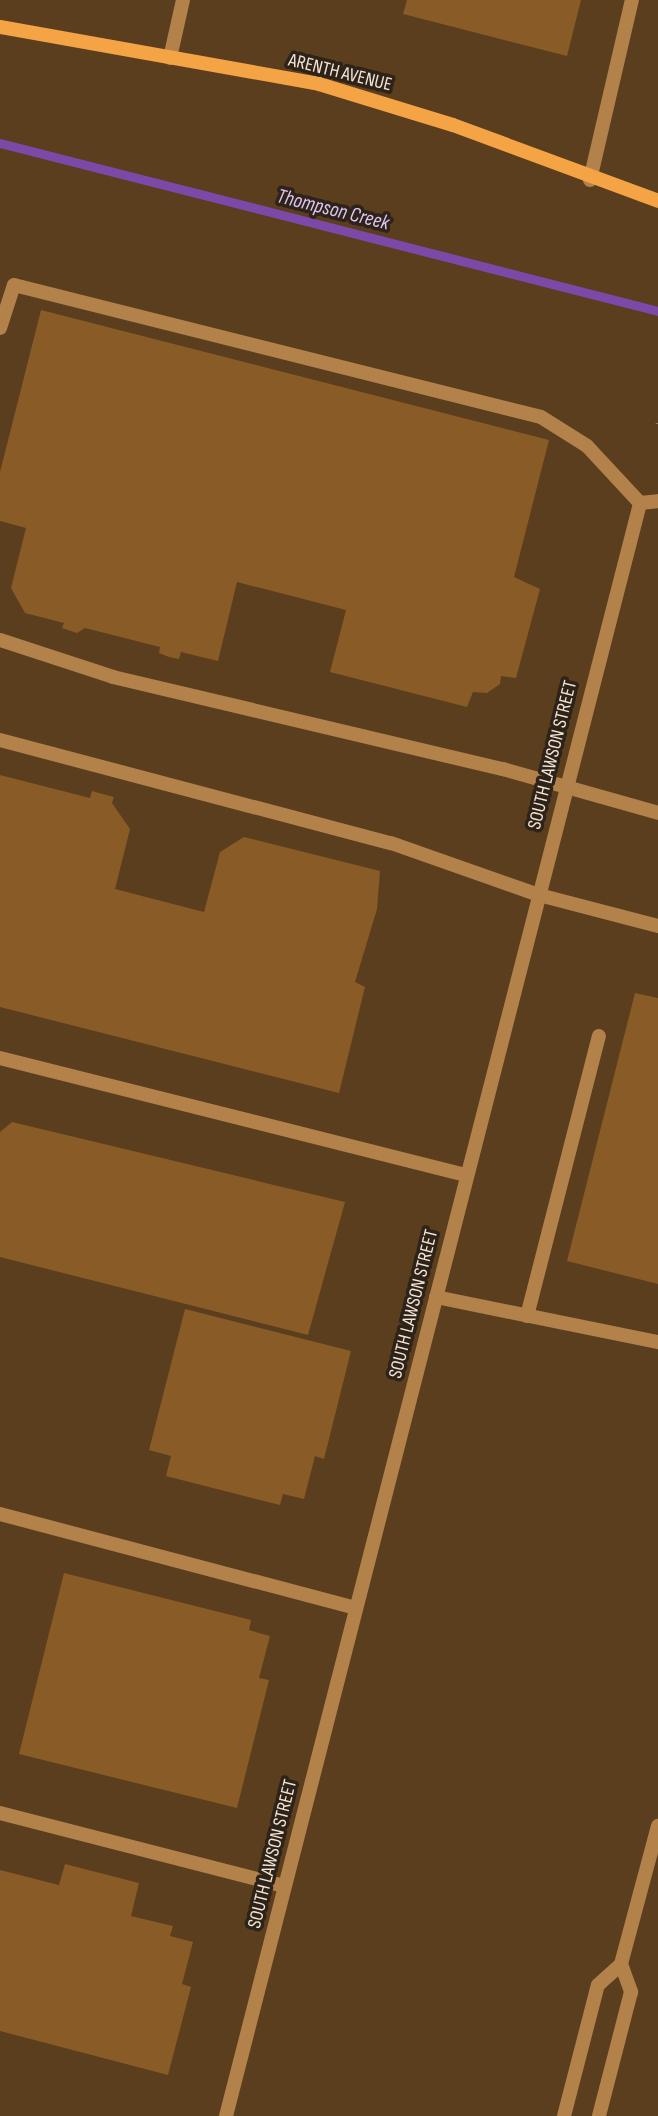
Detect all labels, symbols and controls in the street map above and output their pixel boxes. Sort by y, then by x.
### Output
street label: ARENTH AVENUE [286,49,394,97]
water label: Thompson Creek [274,184,392,236]
street label: SOUTH LAWSON STREET [523,678,583,832]
street label: SOUTH LAWSON STREET [384,1227,444,1381]
street label: SOUTH LAWSON STREET [243,1777,303,1931]

